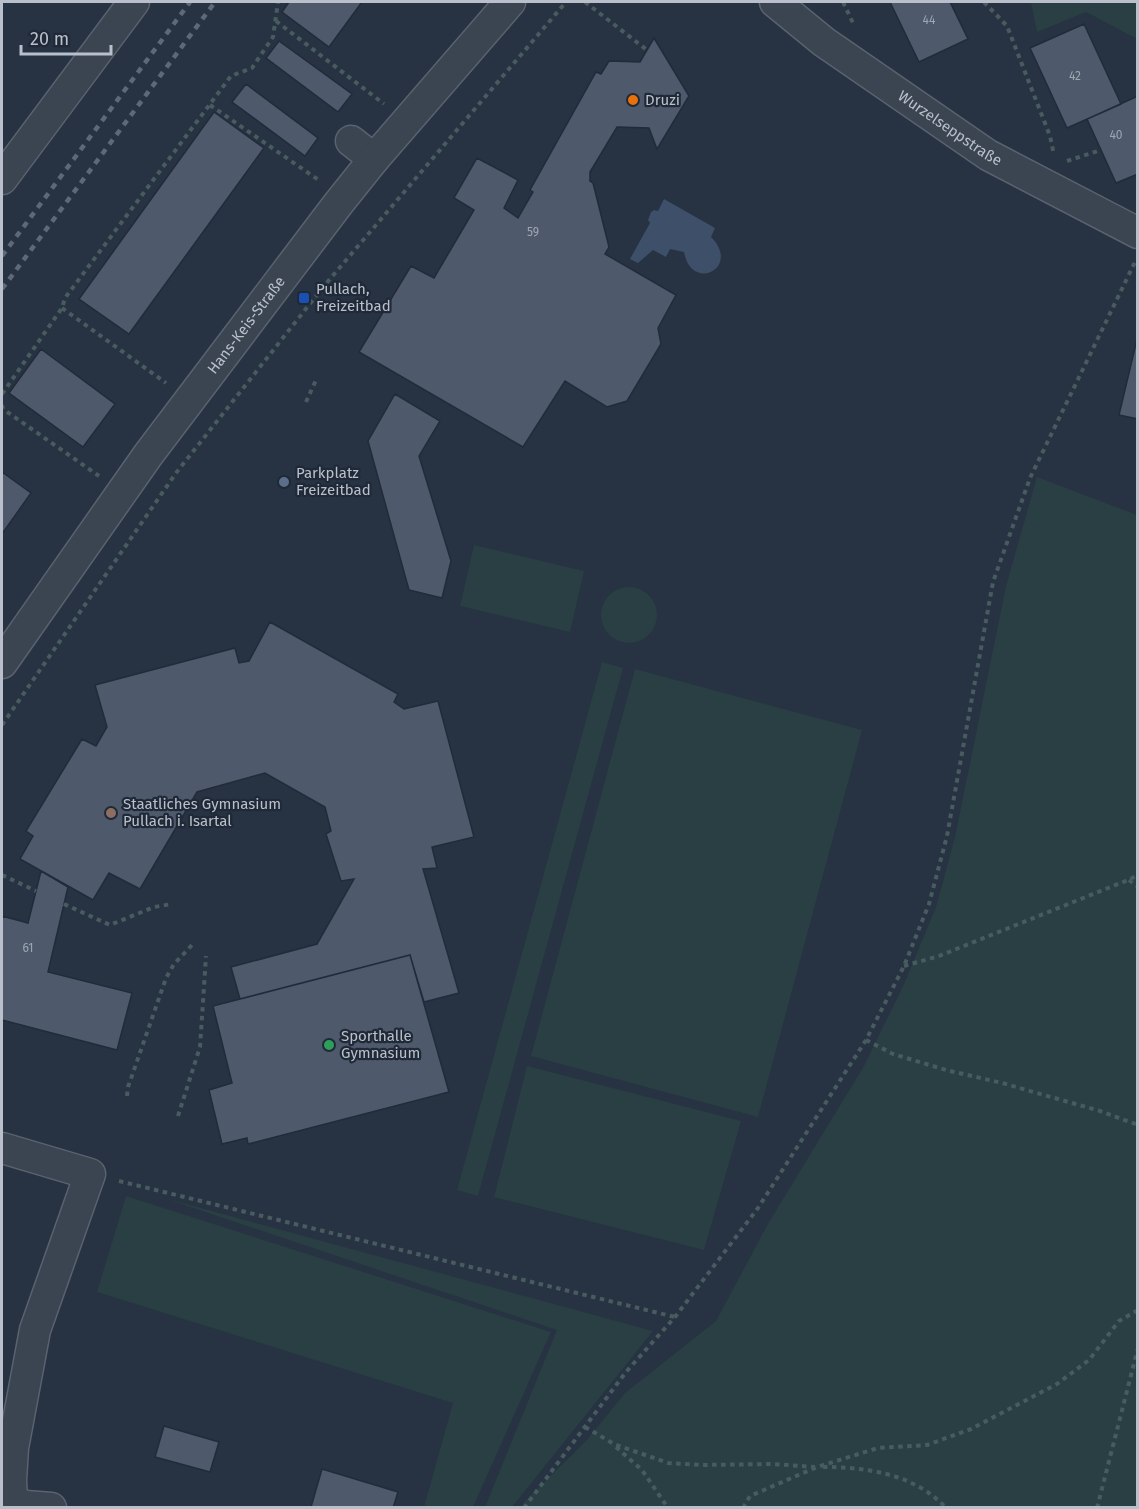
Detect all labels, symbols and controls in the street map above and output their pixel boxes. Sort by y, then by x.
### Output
house number: 44 [923,13,936,27]
scale bar [21,18,111,56]
text: 20 m [30,28,69,50]
house number: 42 [1069,69,1081,83]
street label: Wurzelseppstraße [895,87,1005,170]
place label: Druzi [645,91,680,109]
marker: Druzi [626,93,640,107]
house number: 40 [1109,128,1123,142]
house number: 59 [527,225,539,239]
street label: Hans-Keis-Straße [204,273,289,377]
place label: Pullach, Freizeitbad [316,280,391,315]
marker: Pullach, Freizeitbad [297,291,311,305]
place label: Parkplatz Freizeitbad [296,464,371,499]
marker: Parkplatz Freizeitbad [277,475,291,489]
place label: Staatliches Gymnasium Pullach i. Isartal [123,795,281,830]
marker: Staatliches Gymnasium Pullach i. Isartal [104,806,118,820]
house number: 61 [22,941,34,955]
place label: Sporthalle Gymnasium [341,1027,420,1062]
marker: Sporthalle Gymnasium [322,1038,336,1052]

